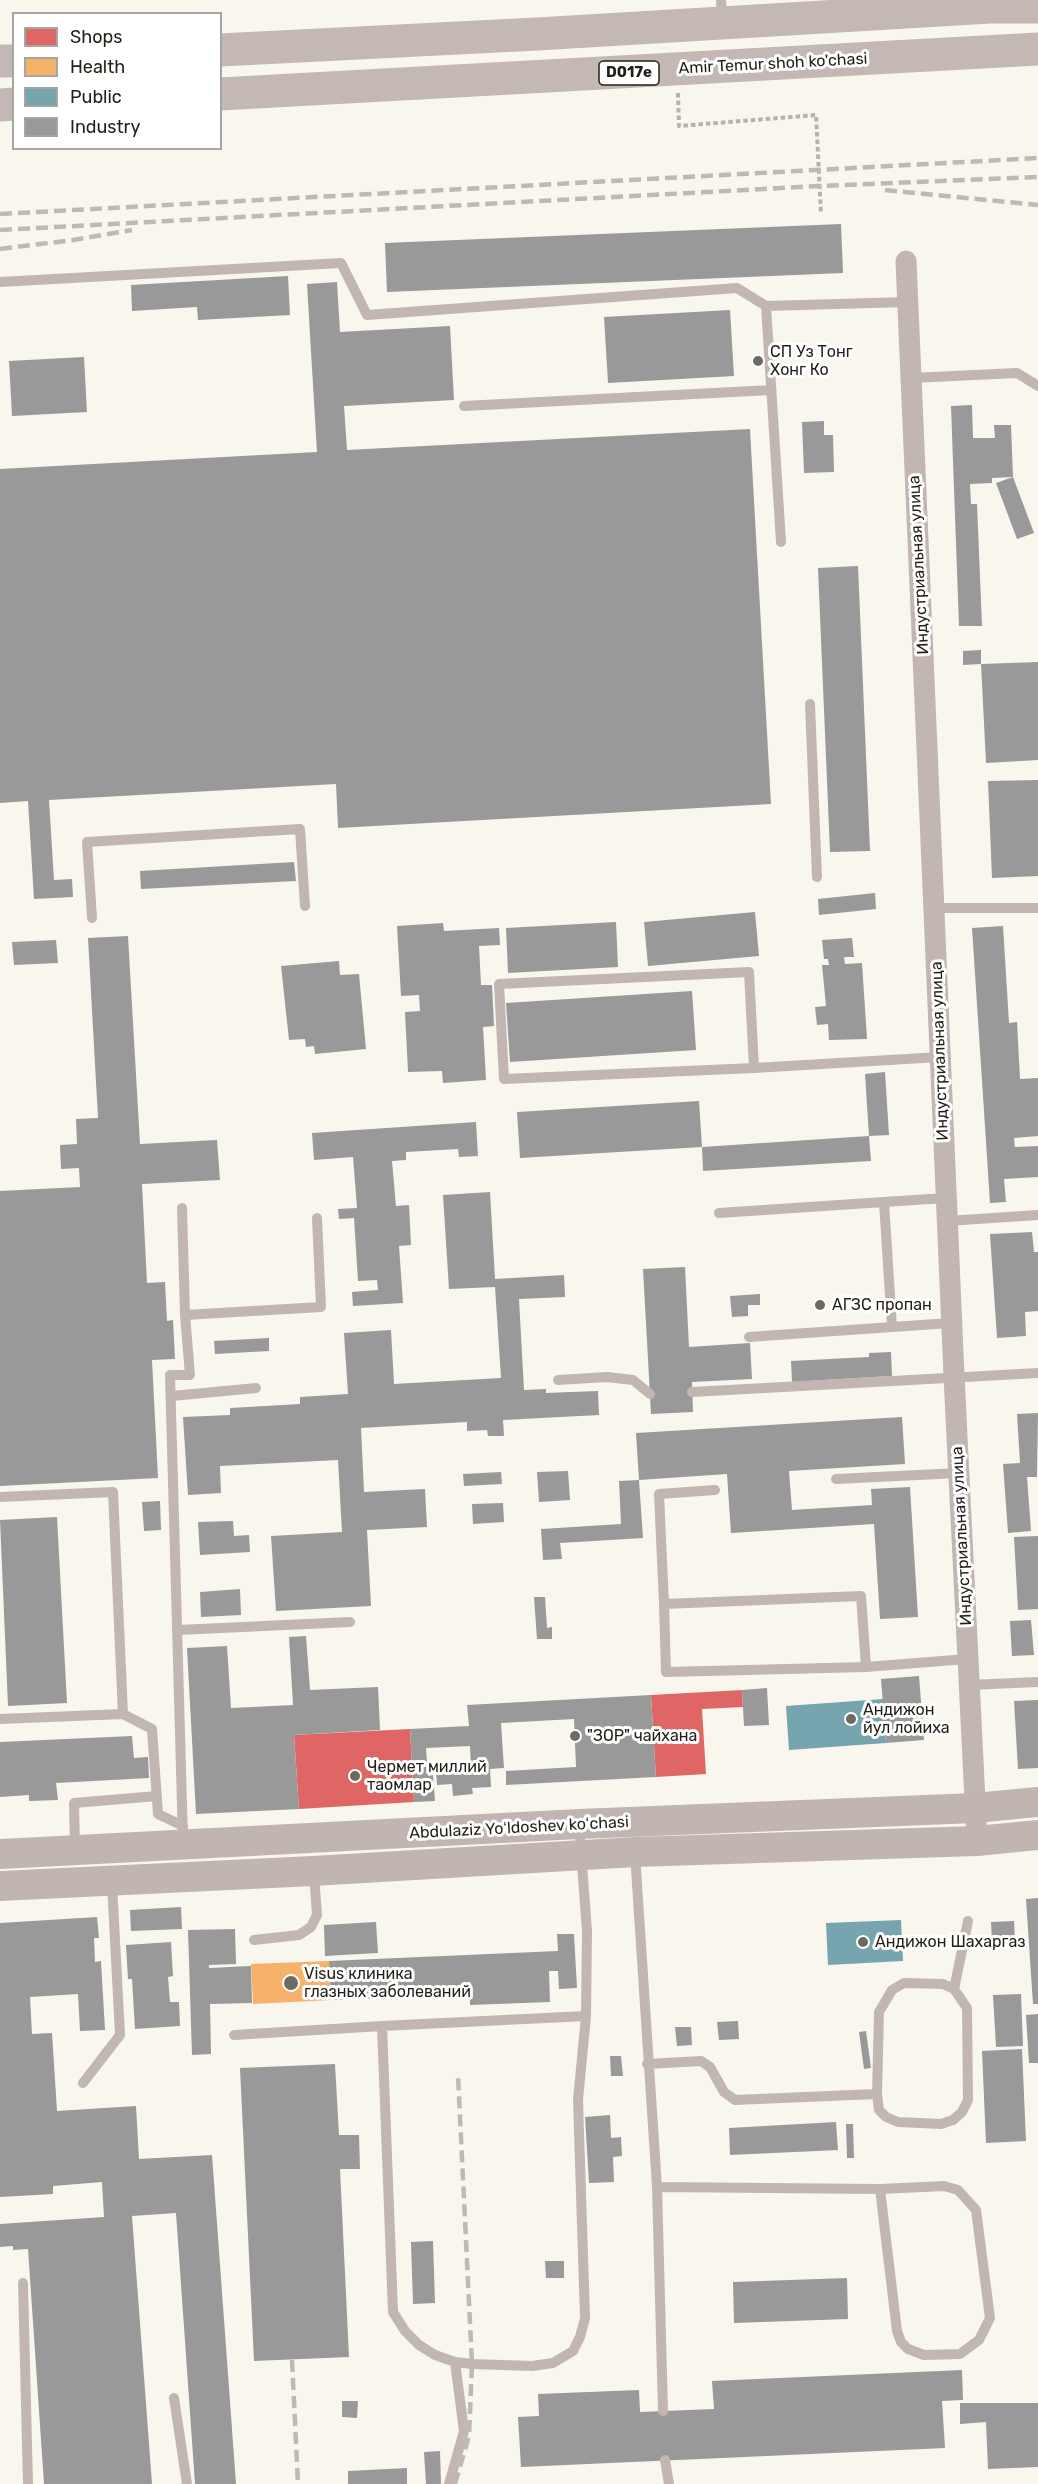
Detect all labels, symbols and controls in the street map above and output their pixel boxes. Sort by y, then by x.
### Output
legend [12,12,222,150]
text: Shops [70,26,122,48]
street label: Amir Temur shoh ko'chasi [678,49,868,79]
text: Health [70,56,125,78]
road number: D017e [599,61,659,85]
text: Public [70,86,122,108]
text: Industry [70,116,140,138]
place label: СП Уз Тонг Хонг Ко [770,342,853,380]
marker: СП Уз Тонг Хонг Ко [751,354,765,368]
street label: Индустриальная улица [905,475,933,655]
street label: Индустриальная улица [927,961,953,1141]
place label: АГЗС пропан [832,1295,932,1315]
marker: АГЗС пропан [813,1298,827,1312]
street label: Индустриальная улица [948,1446,976,1626]
place label: Андижон йул лойиха [863,1700,950,1738]
marker: Андижон йул лойиха [844,1712,858,1726]
place label: "ЗОР" чайхана [587,1726,697,1746]
marker: "ЗОР" чайхана [568,1729,582,1743]
place label: Чермет миллий таомлар [367,1757,487,1795]
marker: Чермет миллий таомлар [348,1769,362,1783]
street label: Abdulaziz Yoʻldoshev koʻchasi [409,1813,629,1843]
place label: Андижон Шахаргаз [875,1932,1025,1952]
marker: Андижон Шахаргаз [856,1935,870,1949]
place label: Visus клиника глазных заболеваний [304,1964,471,2002]
marker: Visus клиника глазных заболеваний [282,1974,300,1992]

